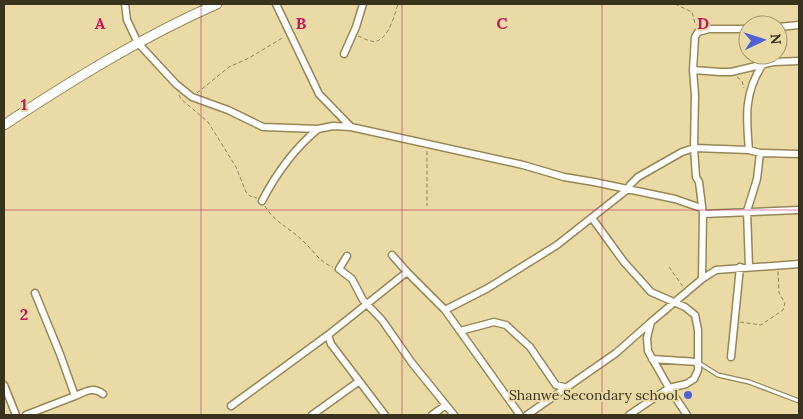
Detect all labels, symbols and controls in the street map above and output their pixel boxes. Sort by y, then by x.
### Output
text: A [95,13,106,33]
text: B [296,13,307,33]
text: C [496,13,508,33]
text: D [697,13,709,33]
north arrow [738,15,788,65]
text: N [767,33,785,45]
text: 1 [21,94,27,114]
text: 2 [20,304,28,324]
place label: Shanwe Secondary school [509,386,678,404]
marker: Shanwe Secondary school [682,389,694,401]

